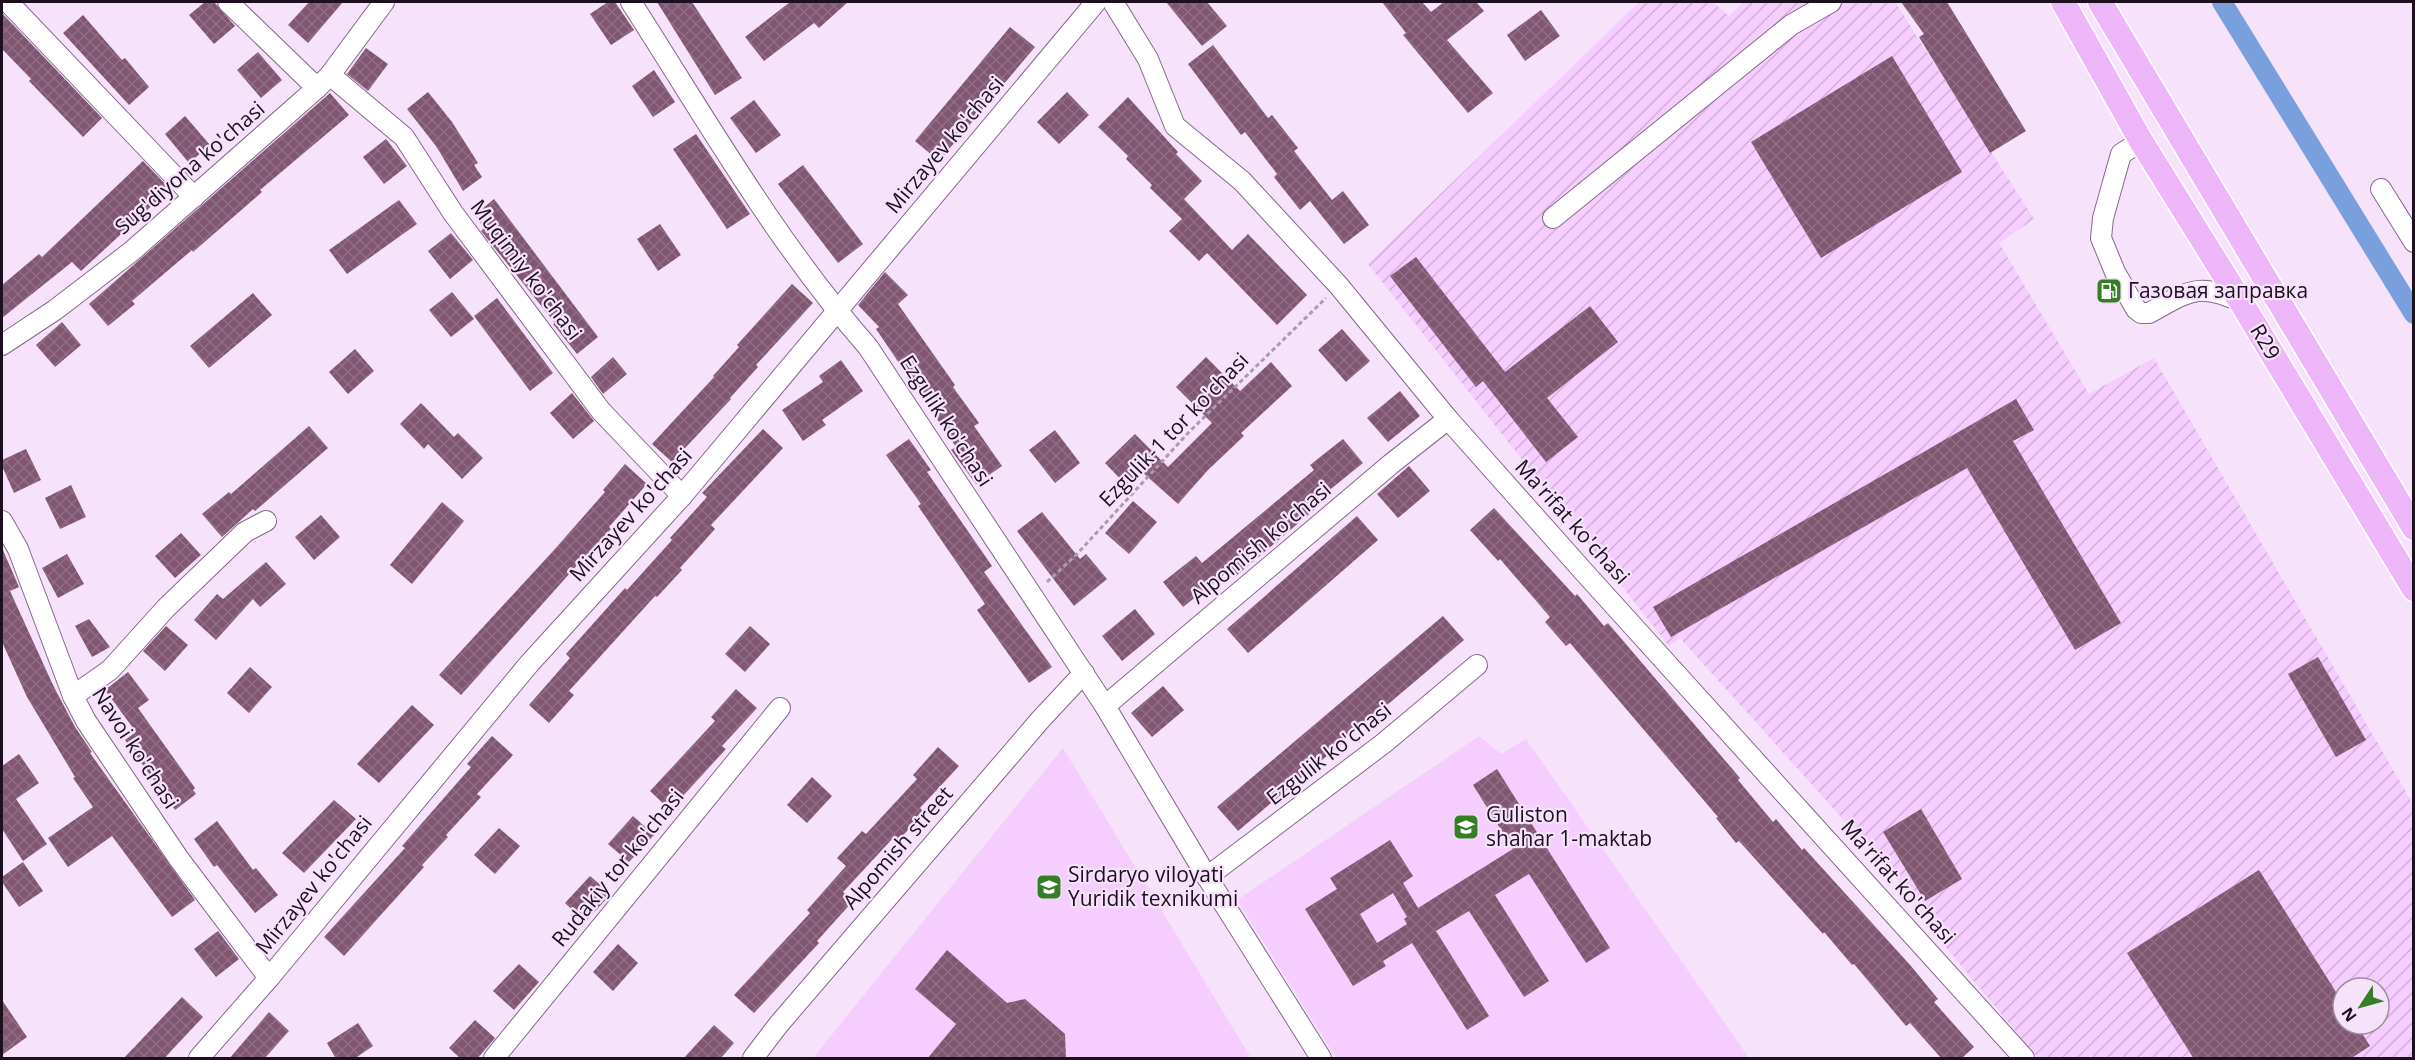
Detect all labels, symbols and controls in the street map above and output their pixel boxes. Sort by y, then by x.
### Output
street label: Mirzayev ko'chasi [879,70,1010,219]
street label: Sug'diyona ko'chasi [108,94,270,240]
street label: Muqimiy ko'chasi [465,194,589,345]
fuel station icon: Газовая заправка [2094,276,2124,306]
place label: Газовая заправка [2128,276,2308,304]
street label: R29 [2244,318,2287,365]
street label: Ezgulik-1 tor ko'chasi [1092,346,1254,512]
street label: Ezgulik ko'chasi [894,349,1000,491]
street label: Mirzayev ko'chasi [563,442,698,587]
street label: Ma'rifat ko'chasi [1509,453,1636,590]
street label: Alpomish ko'chasi [1184,475,1337,609]
street label: Navoi ko'chasi [86,681,186,814]
street label: Ezgulik ko'chasi [1260,696,1397,811]
street label: Alpomish street [836,780,958,915]
street label: Rudakiy tor ko'chasi [545,783,689,952]
place label: Guliston shahar 1-maktab [1486,800,1652,852]
street label: Mirzayev ko'chasi [249,809,378,960]
school or university icon: Guliston shahar 1-maktab [1451,812,1481,842]
street label: Ma'rifat ko'chasi [1835,813,1962,950]
place label: Sirdaryo viloyati Yuridik texnikumi [1068,860,1238,912]
school or university icon: Sirdaryo viloyati Yuridik texnikumi [1034,872,1064,902]
north arrow [2331,976,2391,1036]
text: N [2336,1003,2362,1027]

